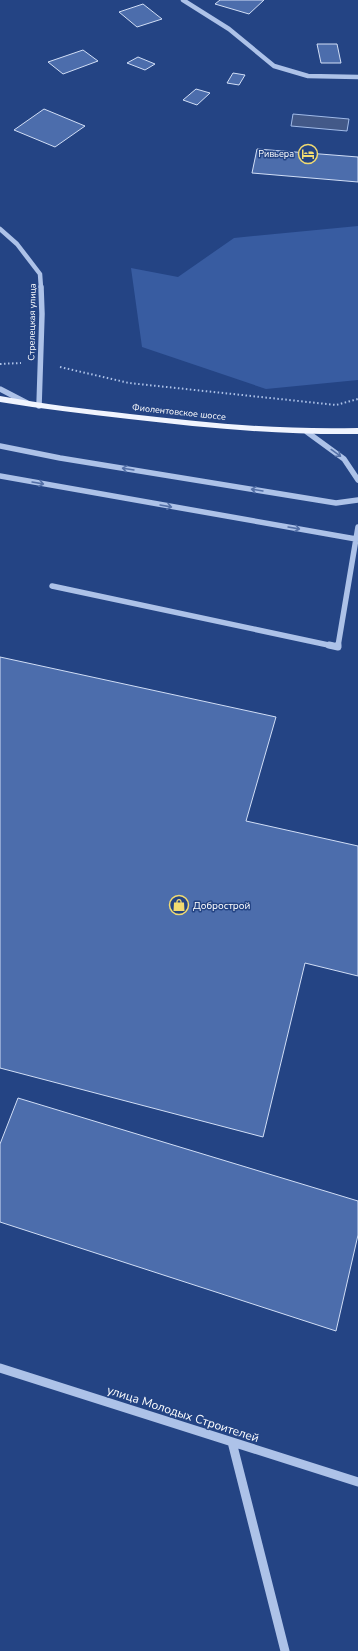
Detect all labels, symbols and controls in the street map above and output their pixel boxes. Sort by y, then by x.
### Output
hotel icon: Ривьера [297,143,319,165]
place label: Ривьера [258,148,294,160]
street label: Стрелецкая улица [25,283,39,361]
street label: Фиолентовское шоссе [132,401,227,423]
one-way arrow [330,449,341,457]
one-way arrow [122,465,135,473]
one-way arrow [31,480,44,488]
one-way arrow [250,486,263,494]
one-way arrow [160,502,173,510]
one-way arrow [288,525,301,533]
shop icon: Добрострой [168,894,190,916]
place label: Добрострой [193,899,250,913]
street label: улица Молодых Строителей [105,1382,261,1446]

